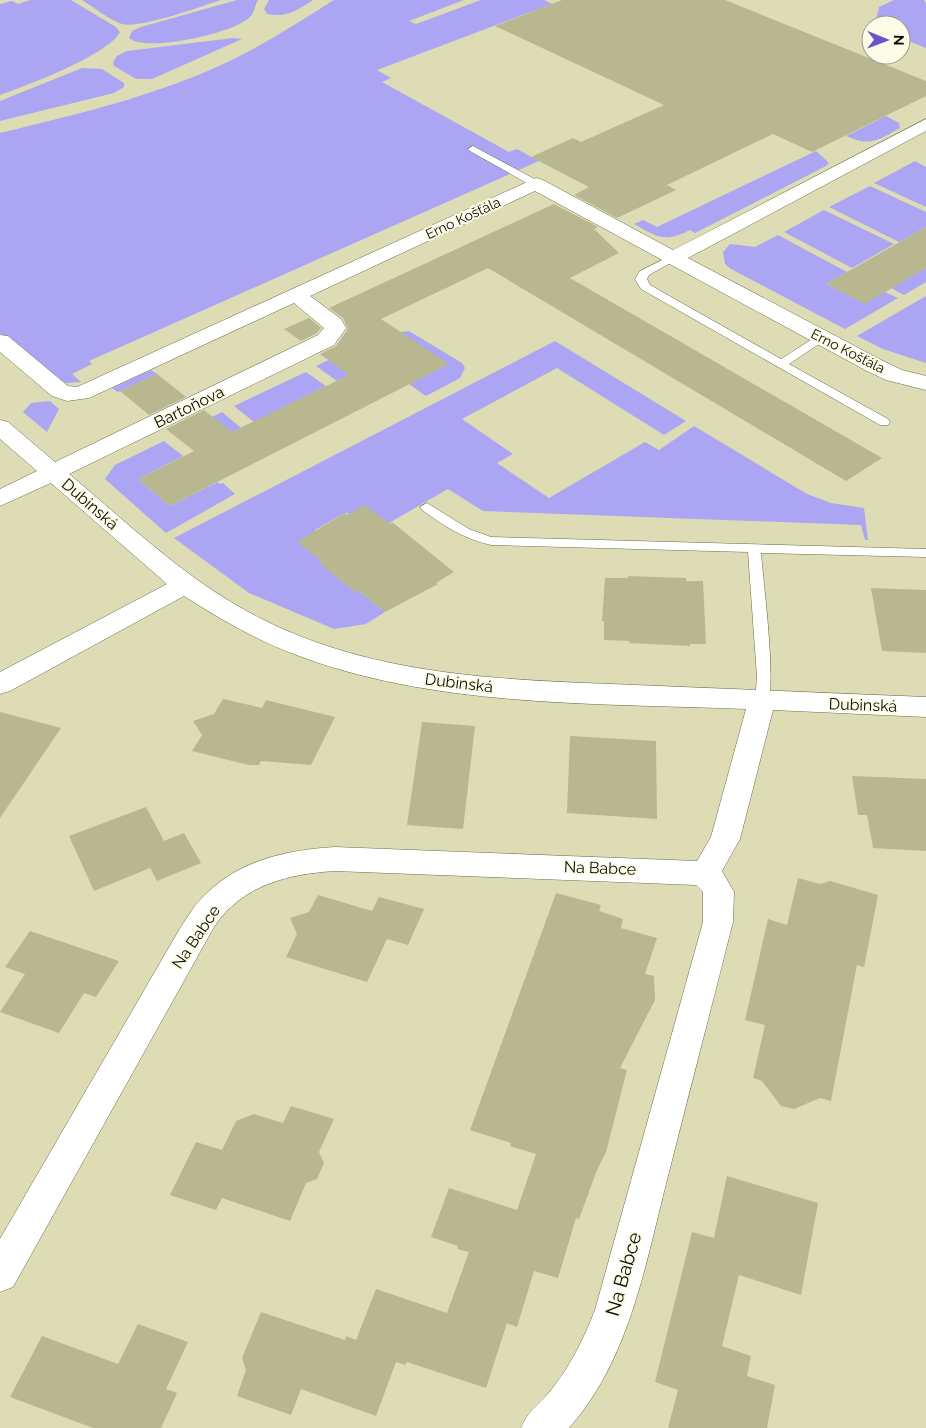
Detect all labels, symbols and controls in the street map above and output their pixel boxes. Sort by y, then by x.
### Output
north arrow [861,15,911,65]
text: N [891,35,907,46]
street label: Erno Košťála [423,194,503,242]
street label: Erno Košťála [808,326,888,376]
street label: Bartoňova [151,382,227,432]
street label: Dubinská [58,474,122,534]
street label: Dubinská [424,669,494,697]
street label: Dubinská [828,694,898,716]
street label: Na Babce [563,857,637,879]
street label: Na Babce [168,902,224,972]
street label: Na Babce [601,1230,645,1318]

